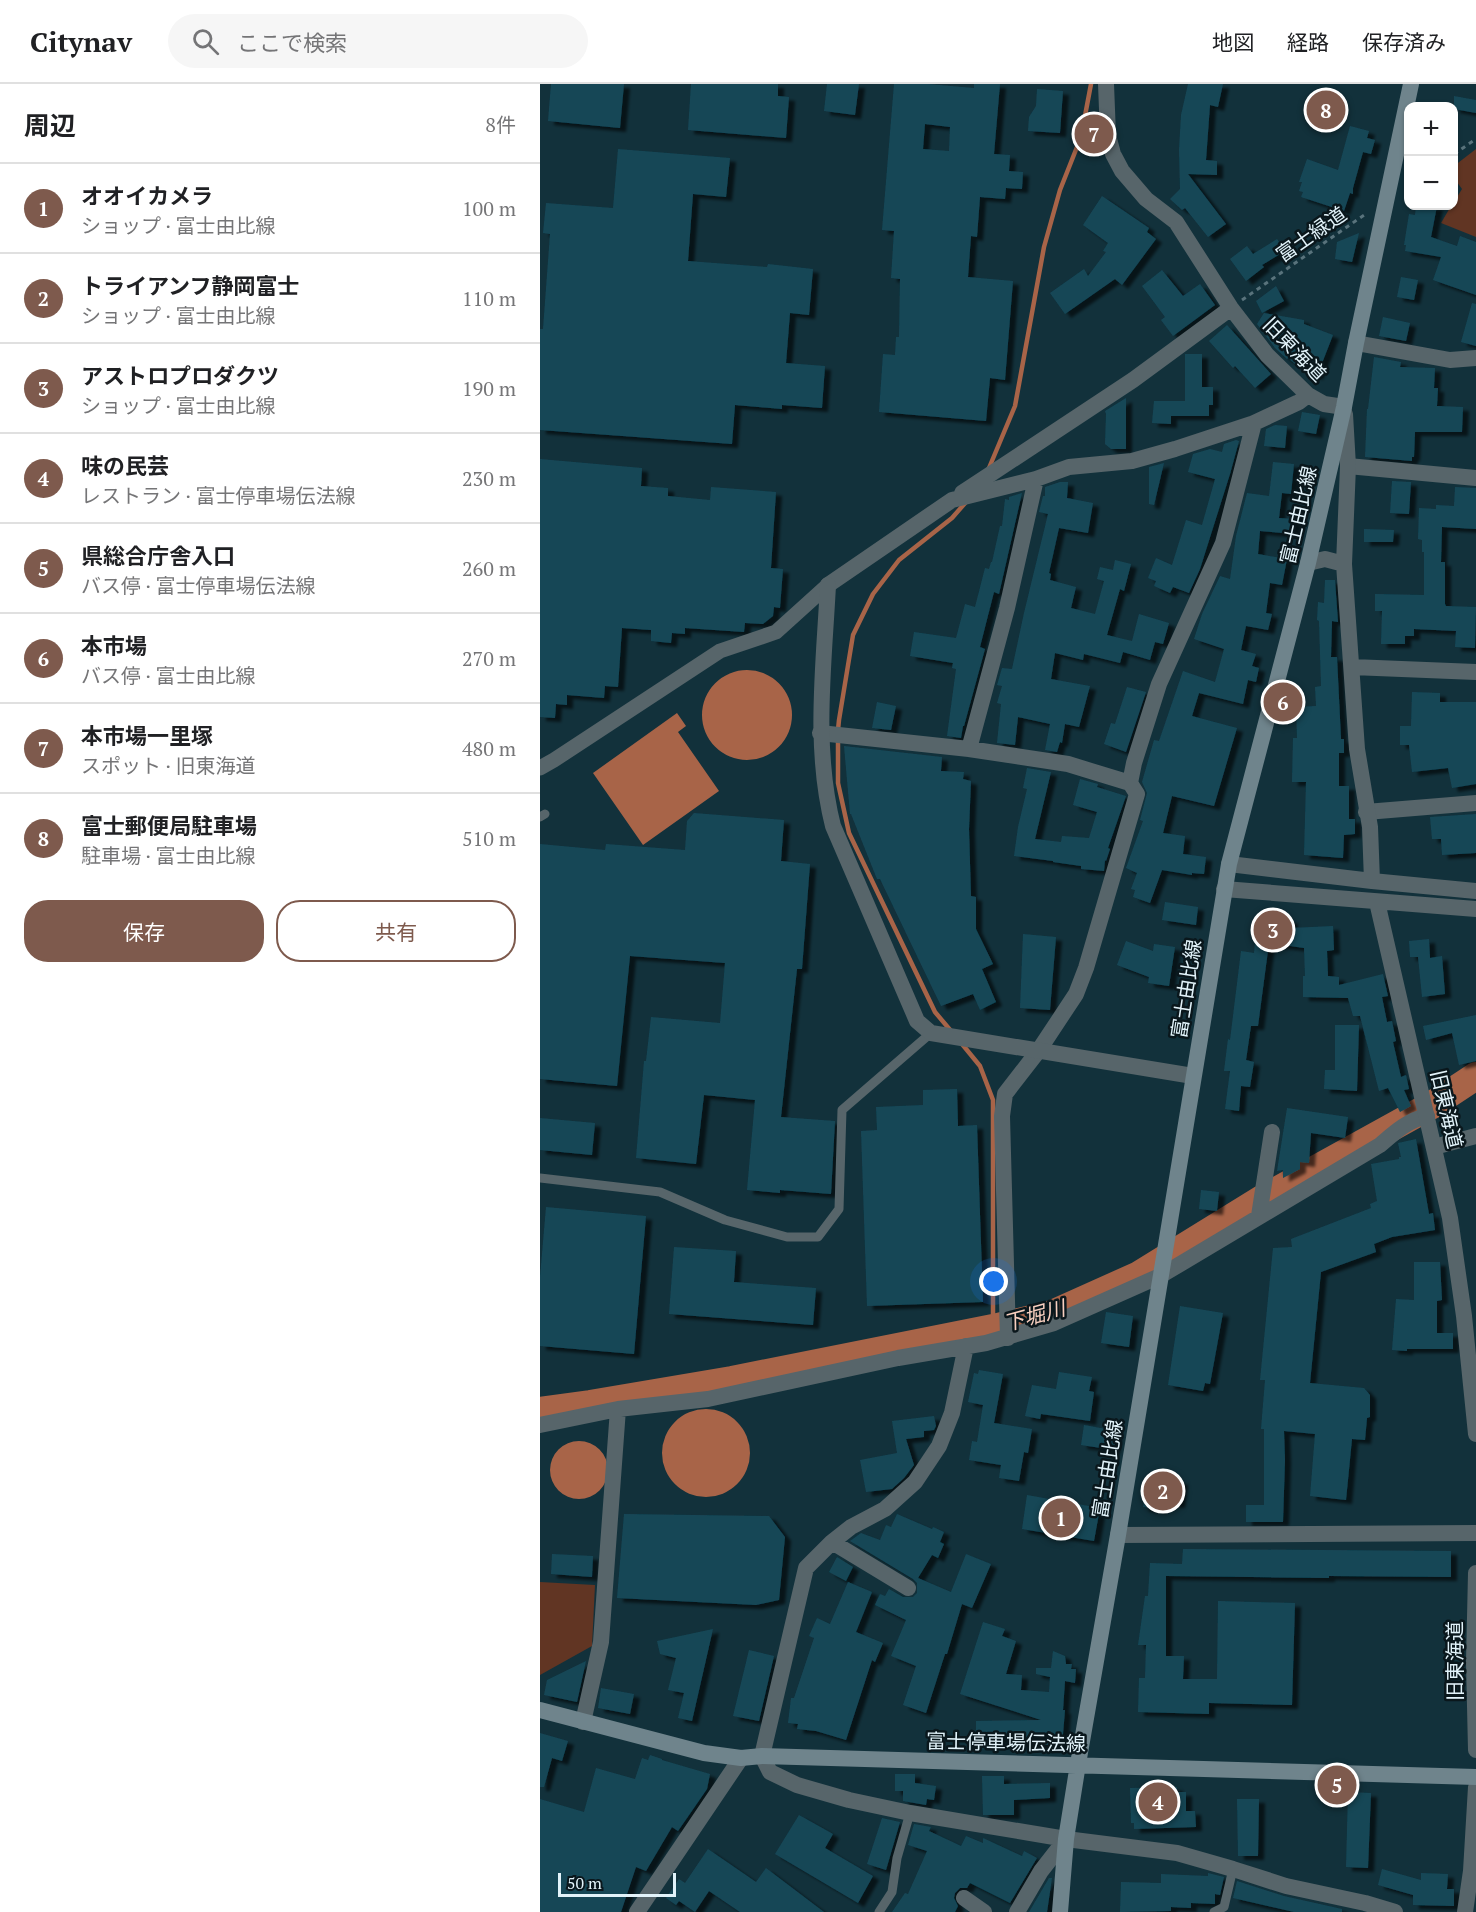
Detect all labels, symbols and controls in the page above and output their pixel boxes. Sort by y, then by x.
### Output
search box [168,14,588,68]
text: Citynav [30,23,132,60]
icon: search [189,25,222,58]
text: ここで検索 [237,28,347,57]
text: 地図 [1212,28,1254,56]
text: 経路 [1287,28,1329,56]
text: 保存済み [1362,28,1446,56]
pin: 8 [1306,87,1346,132]
map controls [1404,102,1458,210]
button: + [1404,102,1458,156]
text: 周辺 [24,108,76,142]
text: 8件 [485,111,516,138]
pin: 7 [1074,112,1114,156]
button: − [1404,156,1458,210]
text: オオイカメラ [81,181,213,210]
text: 1 [38,195,49,222]
text: 100 m [462,195,516,222]
street label: 富士緑道 [1270,200,1352,268]
text: ショップ · 富士由比線 [81,212,276,239]
text: トライアンフ静岡富士 [81,271,299,300]
text: 2 [38,285,49,312]
text: 110 m [462,285,516,312]
text: ショップ · 富士由比線 [81,302,276,329]
street label: 旧東海道 [1258,311,1332,387]
text: アストロプロダクツ [81,361,279,390]
text: 3 [38,375,49,402]
text: 190 m [462,375,516,402]
text: ショップ · 富士由比線 [81,392,276,419]
text: 味の民芸 [81,451,169,480]
street label: 富士由比線 [1274,463,1322,567]
text: 4 [38,465,49,492]
text: 230 m [462,465,516,492]
text: レストラン · 富士停車場伝法線 [81,482,356,509]
text: 県総合庁舎入口 [81,541,235,570]
text: 5 [38,555,49,582]
text: 260 m [462,555,516,582]
text: バス停 · 富士停車場伝法線 [81,572,316,599]
text: 本市場 [81,631,147,660]
text: 6 [38,645,49,672]
text: 270 m [462,645,516,672]
text: バス停 · 富士由比線 [81,662,256,689]
pin: 6 [1264,680,1302,724]
text: 本市場一里塚 [81,721,213,750]
text: 7 [38,735,49,762]
text: 480 m [462,735,516,762]
text: スポット · 旧東海道 [81,752,256,779]
text: 富士郵便局駐車場 [81,811,257,840]
text: 8 [38,825,49,852]
text: 510 m [462,825,516,852]
text: 駐車場 · 富士由比線 [81,842,256,869]
button: 保存 [24,900,264,962]
button: 共有 [276,900,516,962]
pin: 3 [1254,908,1292,952]
street label: 富士由比線 [1165,938,1207,1040]
street label: 旧東海道 [1425,1067,1469,1151]
your location [979,1267,1008,1296]
water label: 下堀川 [1000,1293,1070,1337]
street label: 富士由比線 [1086,1418,1128,1520]
pin: 2 [1144,1468,1182,1514]
pin: 1 [1042,1496,1080,1540]
street label: 旧東海道 [1441,1621,1468,1701]
street label: 富士停車場伝法線 [926,1727,1086,1757]
pin: 5 [1318,1762,1356,1808]
pin: 4 [1138,1780,1178,1824]
scale bar [558,1870,676,1898]
text: 50 m [567,1872,602,1894]

